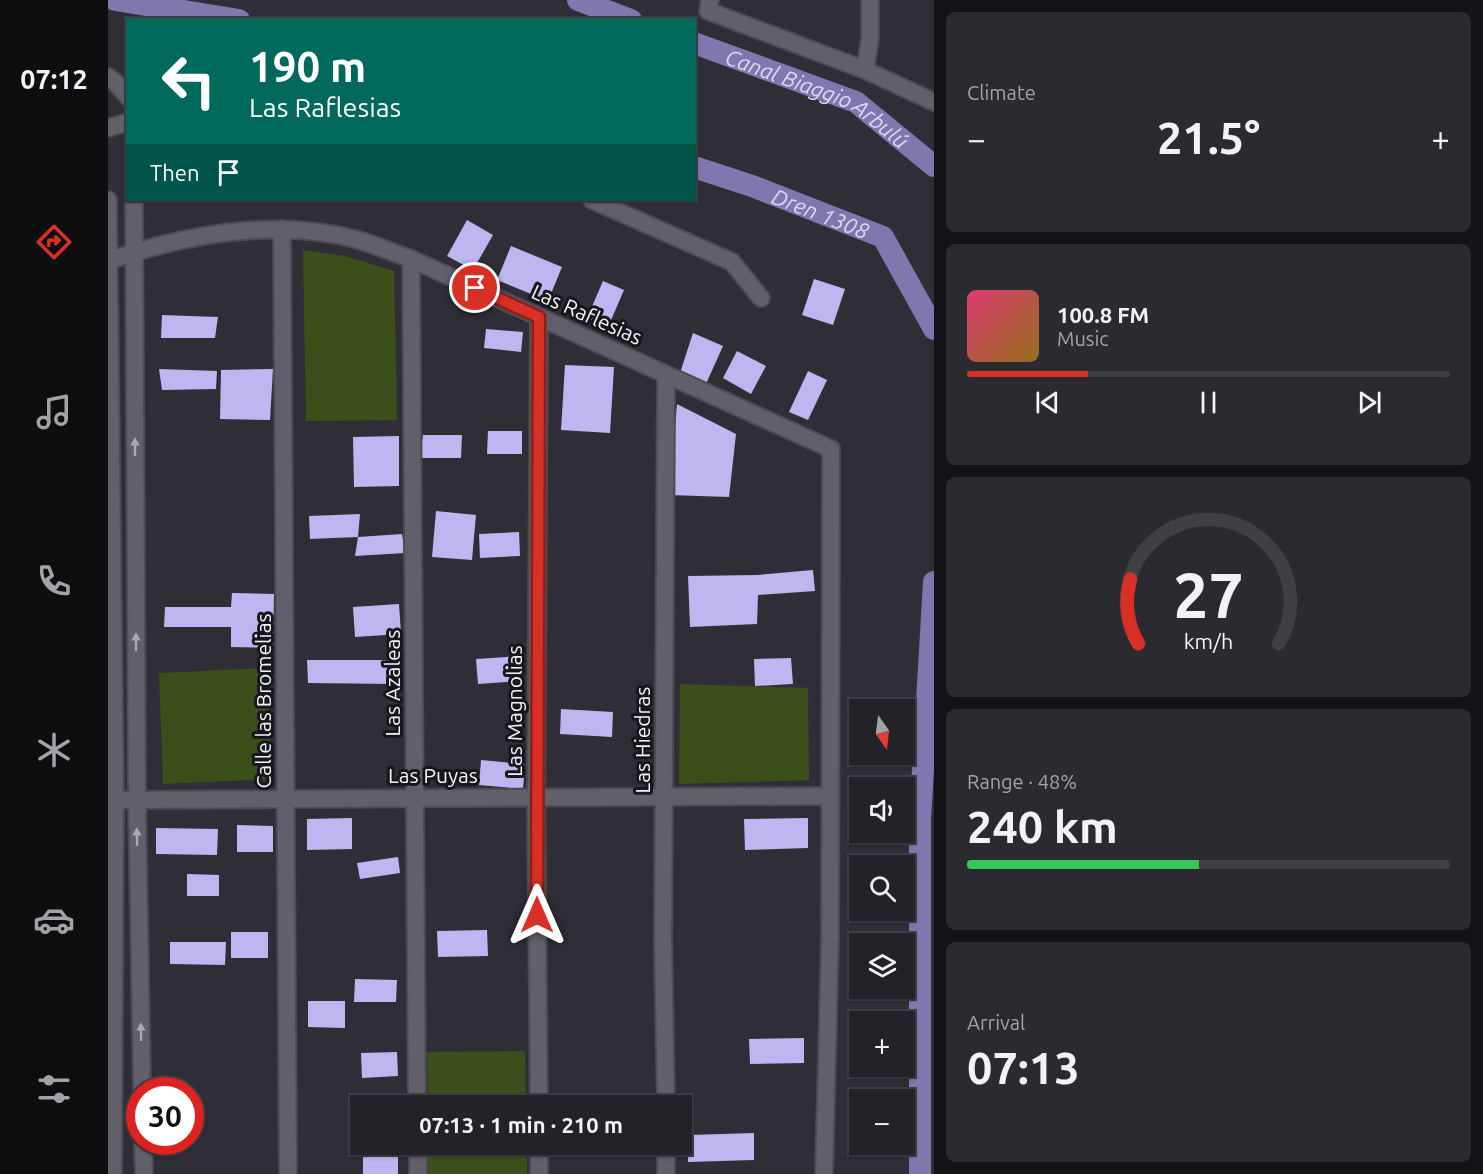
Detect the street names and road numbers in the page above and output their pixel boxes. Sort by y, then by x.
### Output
street label: Las Raflesias [528,279,646,349]
street label: Calle las Bromelias [251,613,275,789]
street label: Las Azaleas [380,630,404,736]
street label: Las Magnolias [502,645,526,777]
street label: Las Hiedras [630,687,654,793]
street label: Las Puyas [388,763,478,787]

